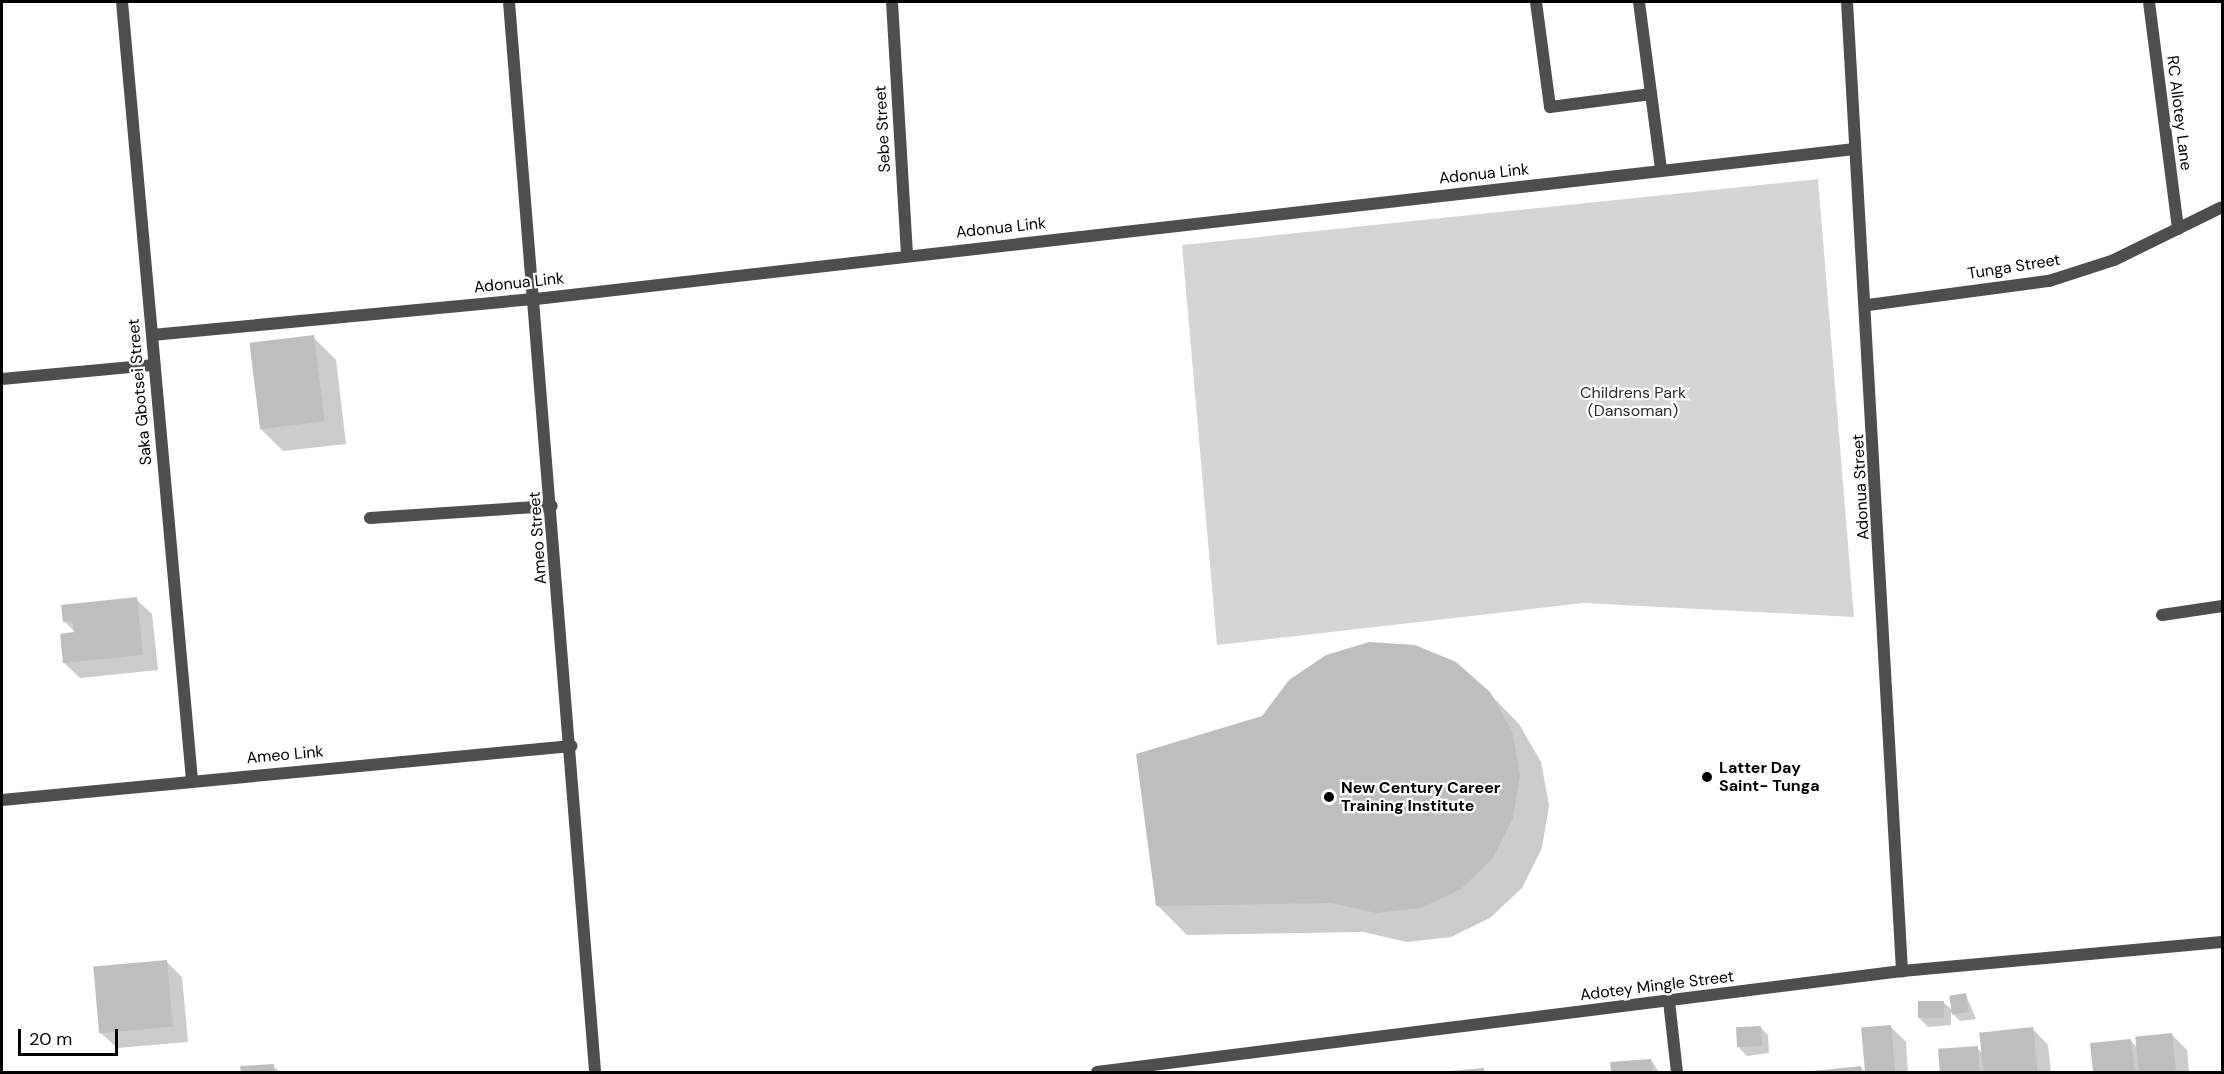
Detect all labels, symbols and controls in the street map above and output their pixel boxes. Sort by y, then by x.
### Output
street label: RC Allotey Lane [2162,54,2196,172]
street label: Sebe Street [871,85,895,173]
street label: Adonua Link [1438,160,1530,188]
street label: Adonua Link [955,214,1047,242]
street label: Tunga Street [1966,250,2062,284]
street label: Adonua Link [473,269,565,297]
street label: Saka Gbotsei Street [124,318,156,466]
park label: Childrens Park (Dansoman) [1580,383,1686,421]
street label: Adonua Street [1849,433,1873,541]
street label: Ameo Street [525,491,551,585]
street label: Ameo Link [246,742,324,768]
place label: Latter Day Saint- Tunga [1719,758,1820,796]
marker: Latter Day Saint- Tunga [1700,770,1714,784]
place label: New Century Career Training Institute [1341,778,1500,816]
marker: New Century Career Training Institute [1322,790,1336,804]
street label: Adotey Mingle Street [1579,967,1735,1005]
scale bar [21,1017,122,1055]
text: 20 m [29,1027,72,1051]

